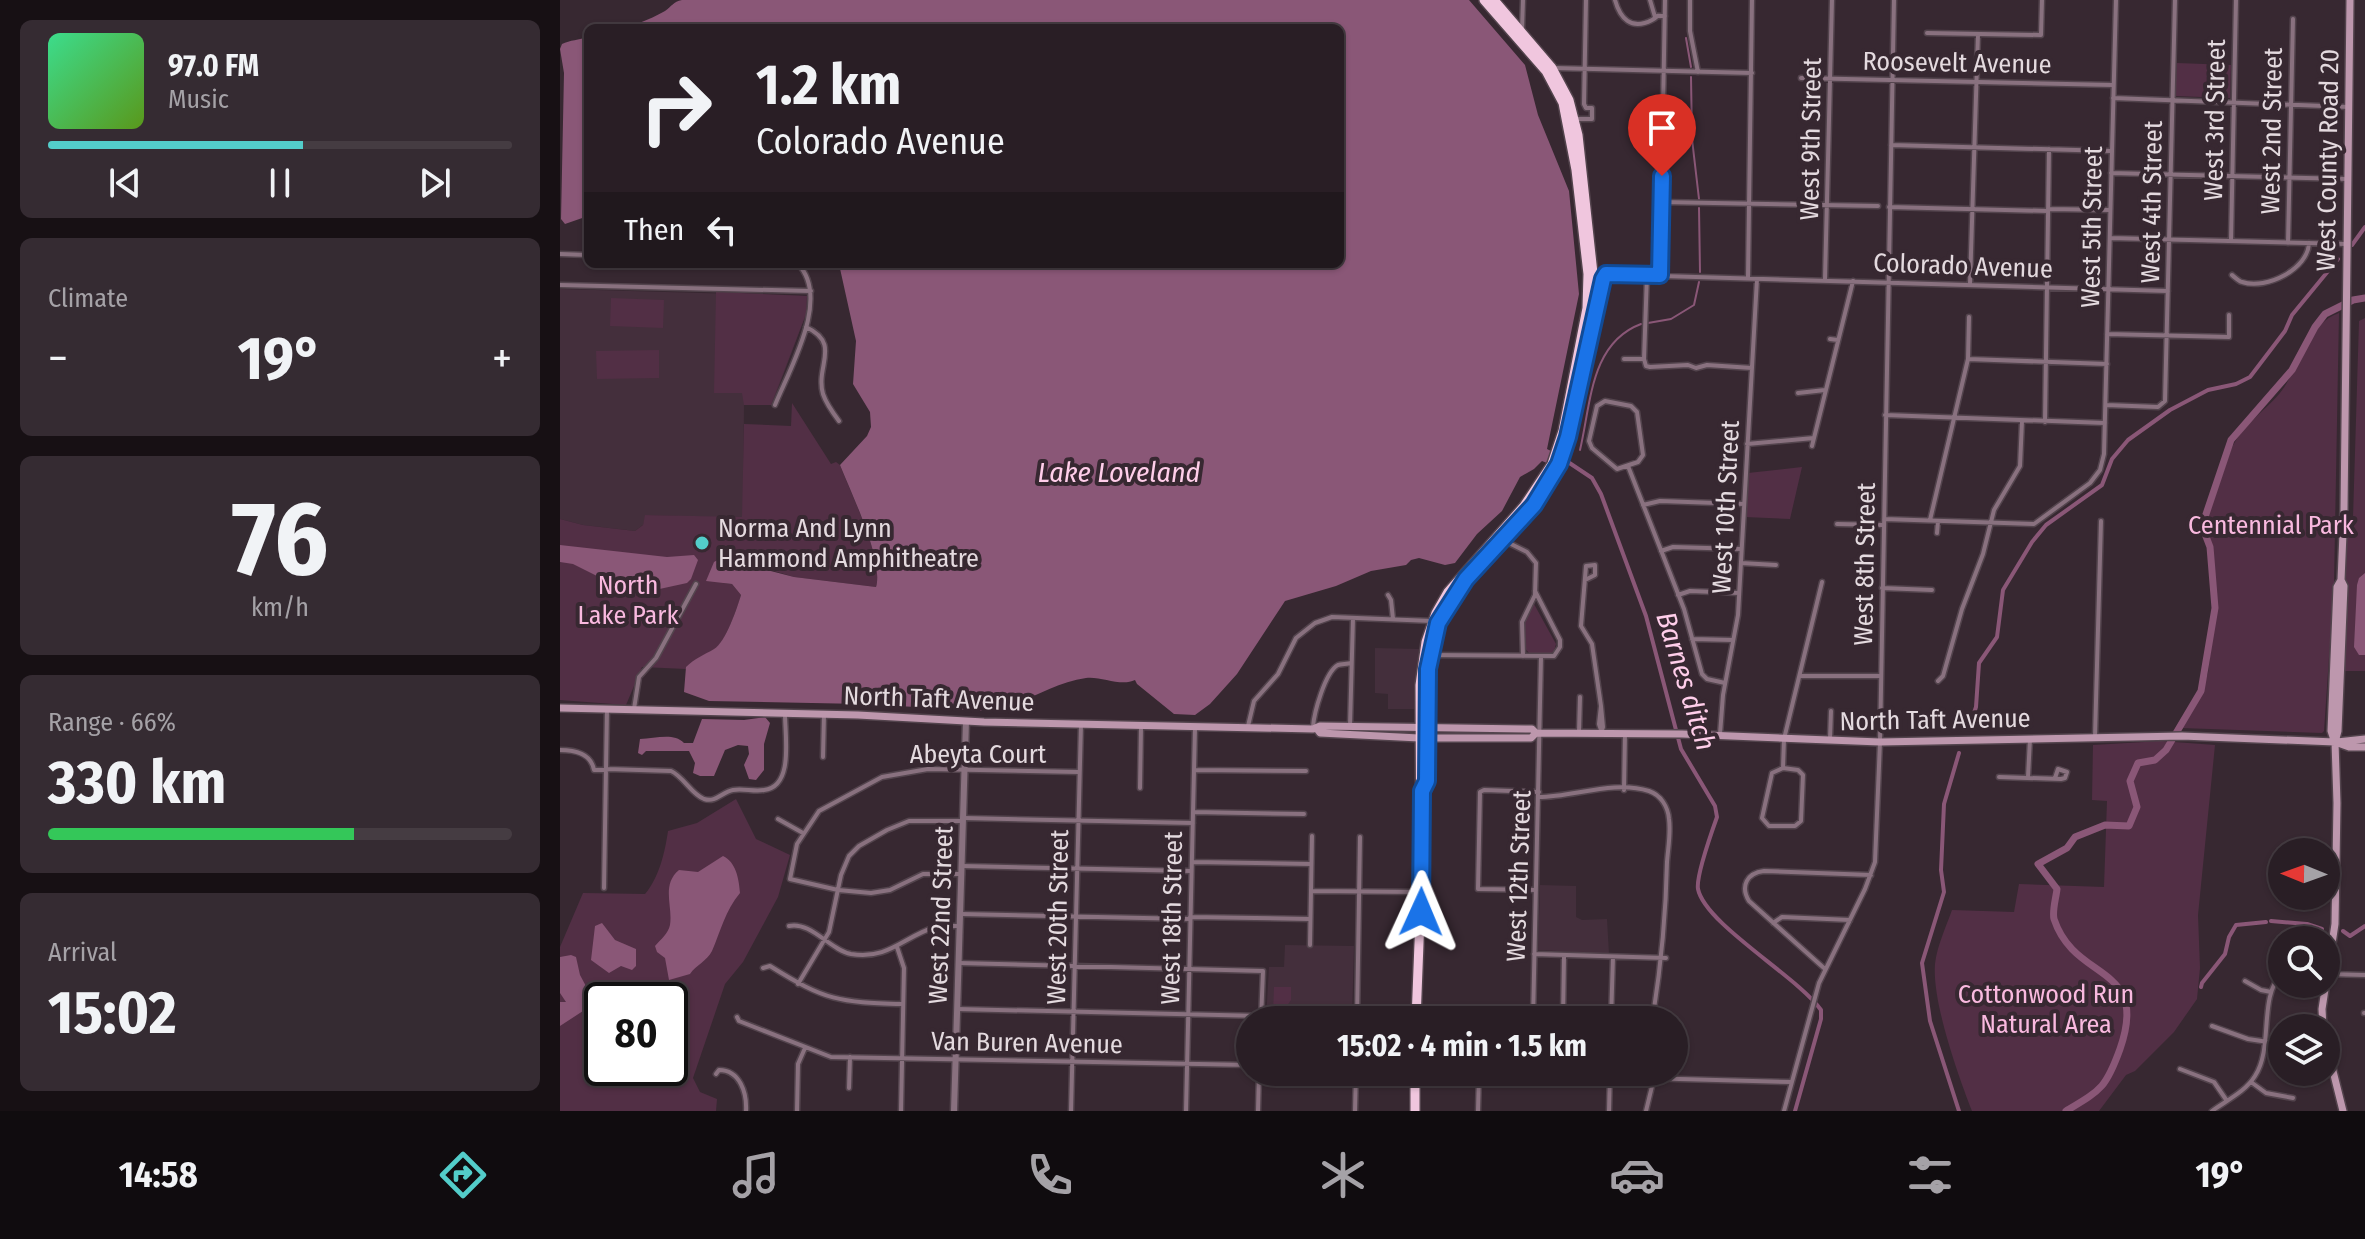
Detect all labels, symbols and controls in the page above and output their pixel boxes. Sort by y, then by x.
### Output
street label: West 3rd Street [2198,38,2232,201]
street label: Roosevelt Avenue [1862,46,2052,80]
street label: West 2nd Street [2255,47,2289,215]
text: 97.0 FM [168,48,259,84]
street label: West County Road 20 [2311,48,2345,272]
text: 1.2 km [756,52,901,119]
icon: right [624,56,728,160]
street label: West 9th Street [1794,57,1828,221]
text: Music [168,84,229,115]
pin [1628,94,1696,176]
icon: arrive [1640,106,1684,150]
text: Colorado Avenue [756,120,1005,164]
street label: West 4th Street [2135,120,2169,284]
street label: West 5th Street [2075,145,2109,308]
icon: previous [103,161,147,205]
icon: pause [258,161,302,205]
icon: next [413,161,457,205]
icon: left [700,208,744,252]
text: Then [624,212,684,248]
street label: Colorado Avenue [1873,247,2053,285]
text: Climate [48,283,128,314]
text: 19° [238,323,322,395]
text: − [48,332,68,385]
text: + [492,332,512,385]
street label: West 10th Street [1706,419,1746,595]
water label: Lake Loveland [1038,456,1201,489]
text: 76 [232,477,328,602]
street label: West 8th Street [1848,482,1882,646]
park label: Centennial Park [2188,510,2355,541]
place label: Norma And Lynn Hammond Amphitheatre [718,513,979,574]
marker: Norma And Lynn Hammond Amphitheatre [693,534,711,552]
park label: North Lake Park [577,570,679,631]
text: km/h [251,592,309,623]
water label: Barnes ditch [1649,608,1723,754]
street label: North Taft Avenue [843,680,1035,718]
street label: North Taft Avenue [1839,703,2031,737]
text: Range · 66% [48,707,176,738]
street label: Abeyta Court [910,739,1047,770]
text: 330 km [48,747,226,819]
street label: West 12th Street [1501,789,1538,962]
street label: West 22nd Street [922,825,960,1005]
street label: West 20th Street [1041,829,1075,1005]
street label: West 18th Street [1155,831,1189,1005]
north arrow [2268,838,2340,910]
map controls [2268,838,2340,1086]
position arrow [1379,870,1463,954]
button: search [2268,926,2340,998]
text: Arrival [48,937,117,968]
text: 15:02 [48,977,177,1049]
park label: Cottonwood Run Natural Area [1958,979,2134,1040]
speed limit sign: 80 [584,982,688,1086]
button: layers [2268,1014,2340,1086]
street label: Van Buren Avenue [931,1026,1123,1060]
text: 15:02 · 4 min · 1.5 km [1337,1028,1587,1064]
icon: directions [435,1147,491,1203]
icon: music [728,1147,784,1203]
icon: phone [1022,1147,1078,1203]
icon: climate [1315,1147,1371,1203]
icon: car [1609,1147,1665,1203]
icon: filters [1902,1147,1958,1203]
text: 14:58 [119,1153,198,1197]
text: 19° [2196,1153,2246,1197]

